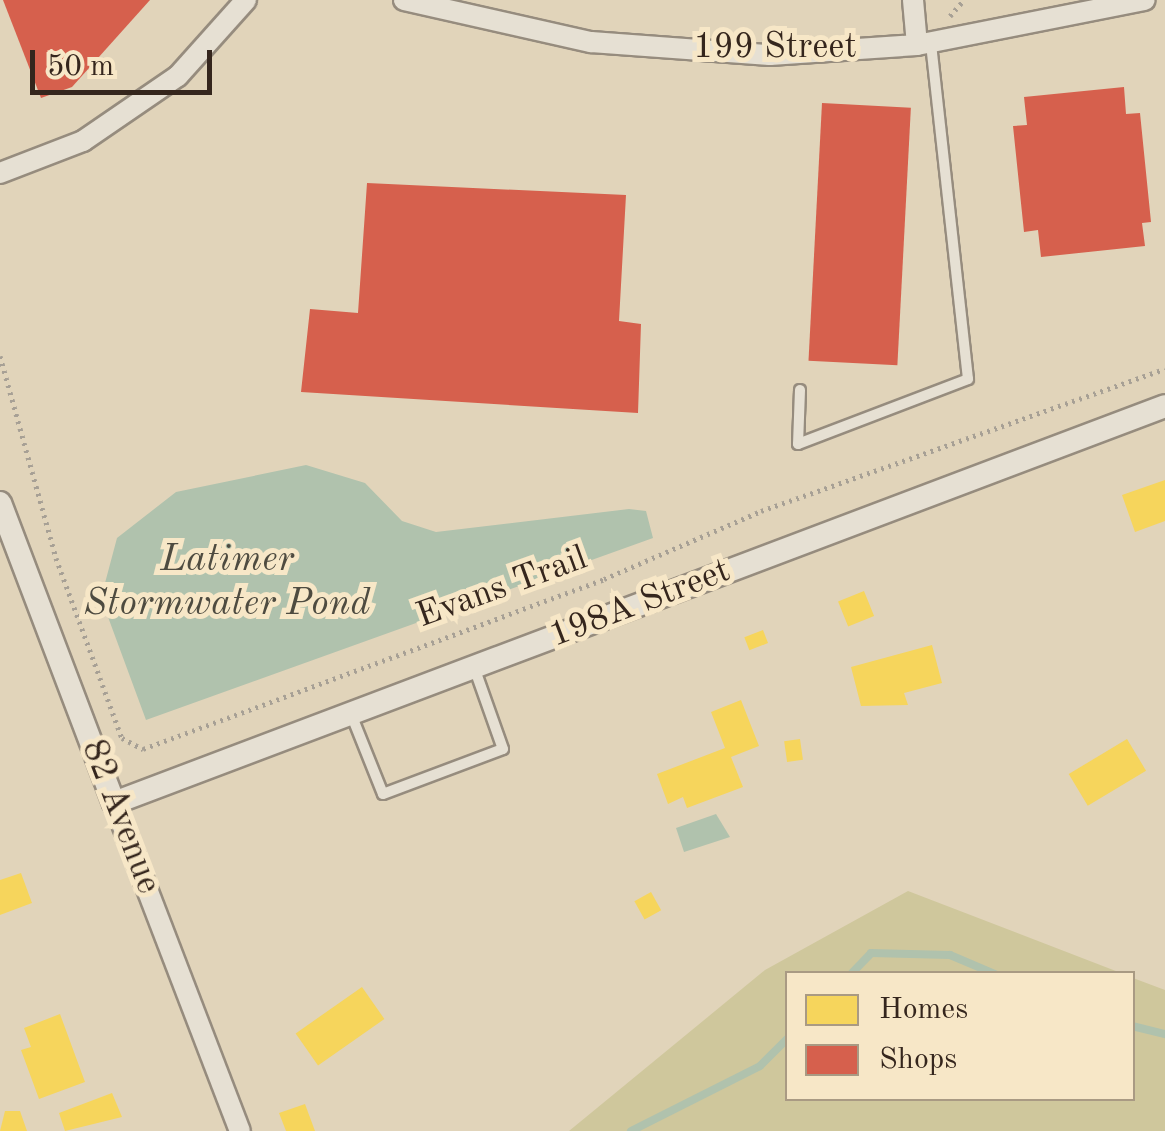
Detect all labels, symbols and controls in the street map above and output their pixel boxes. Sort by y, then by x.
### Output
street label: 199 Street [693,27,857,69]
scale bar [35,30,218,92]
text: 50 m [47,52,114,82]
water label: Latimer Stormwater Pond [84,538,370,628]
street label: Evans Trail [411,538,593,638]
street label: 198A Street [544,550,736,658]
street label: 82 Avenue [71,734,169,900]
legend [785,971,1135,1101]
text: Homes [879,995,968,1025]
text: Shops [879,1045,957,1075]

